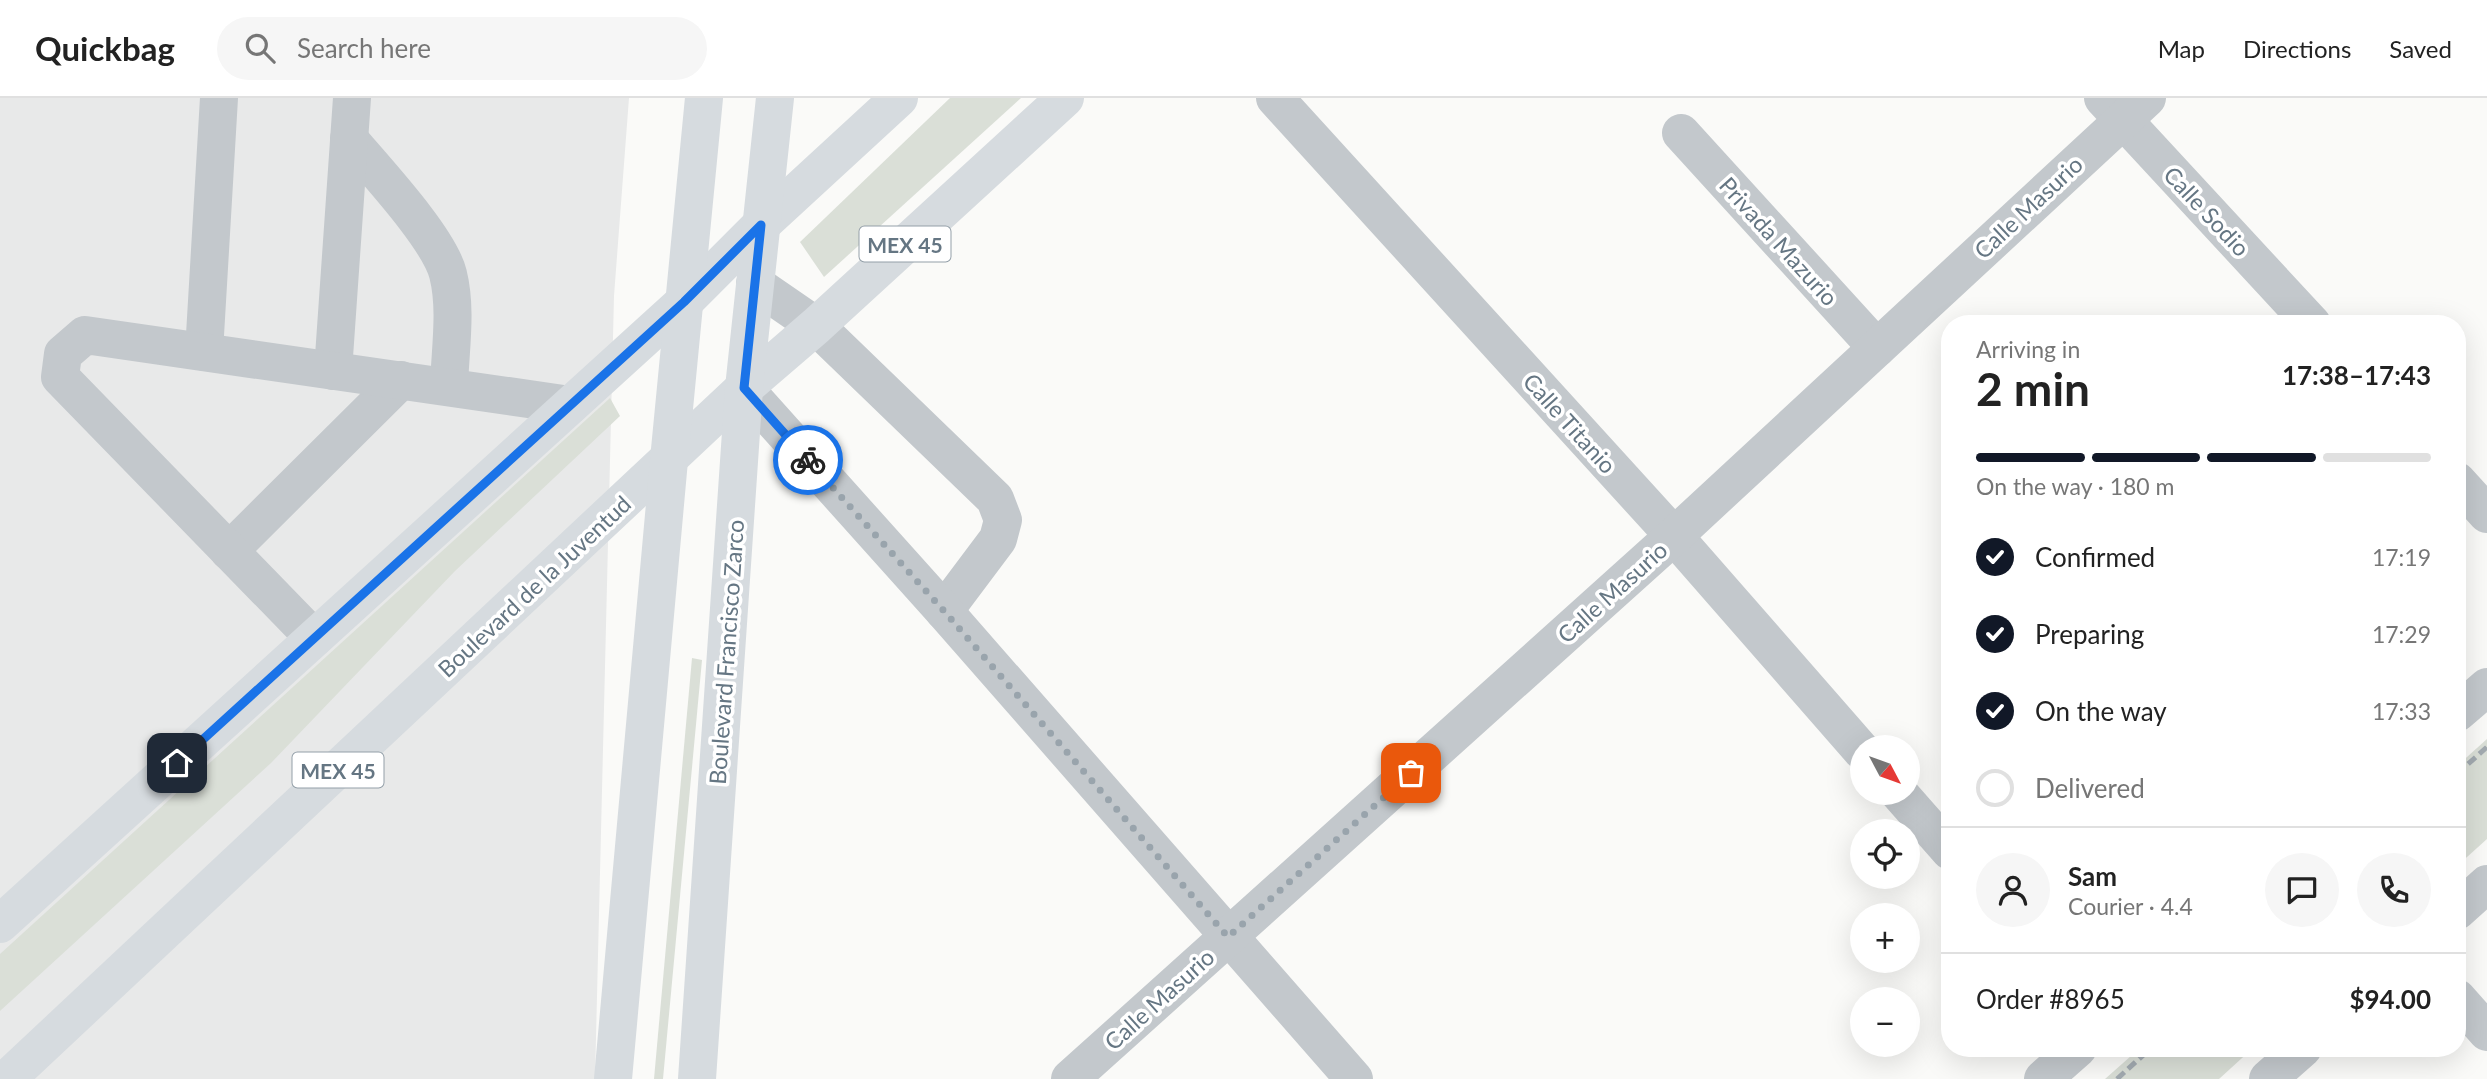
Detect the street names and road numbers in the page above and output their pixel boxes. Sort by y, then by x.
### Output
street label: Calle Masurio [1968,150,2088,264]
street label: Calle Sodio [2158,160,2256,262]
street label: Privada Mazurio [1714,171,1844,311]
road number: MEX 45 [860,226,950,262]
street label: Calle Titanio [1518,367,1622,479]
street label: Boulevard de la Juventud [432,489,636,683]
street label: Boulevard Francisco Zarco [703,519,749,785]
street label: Calle Masurio [1551,535,1673,649]
road number: MEX 45 [292,752,384,788]
street label: Calle Masurio [1098,942,1220,1056]

